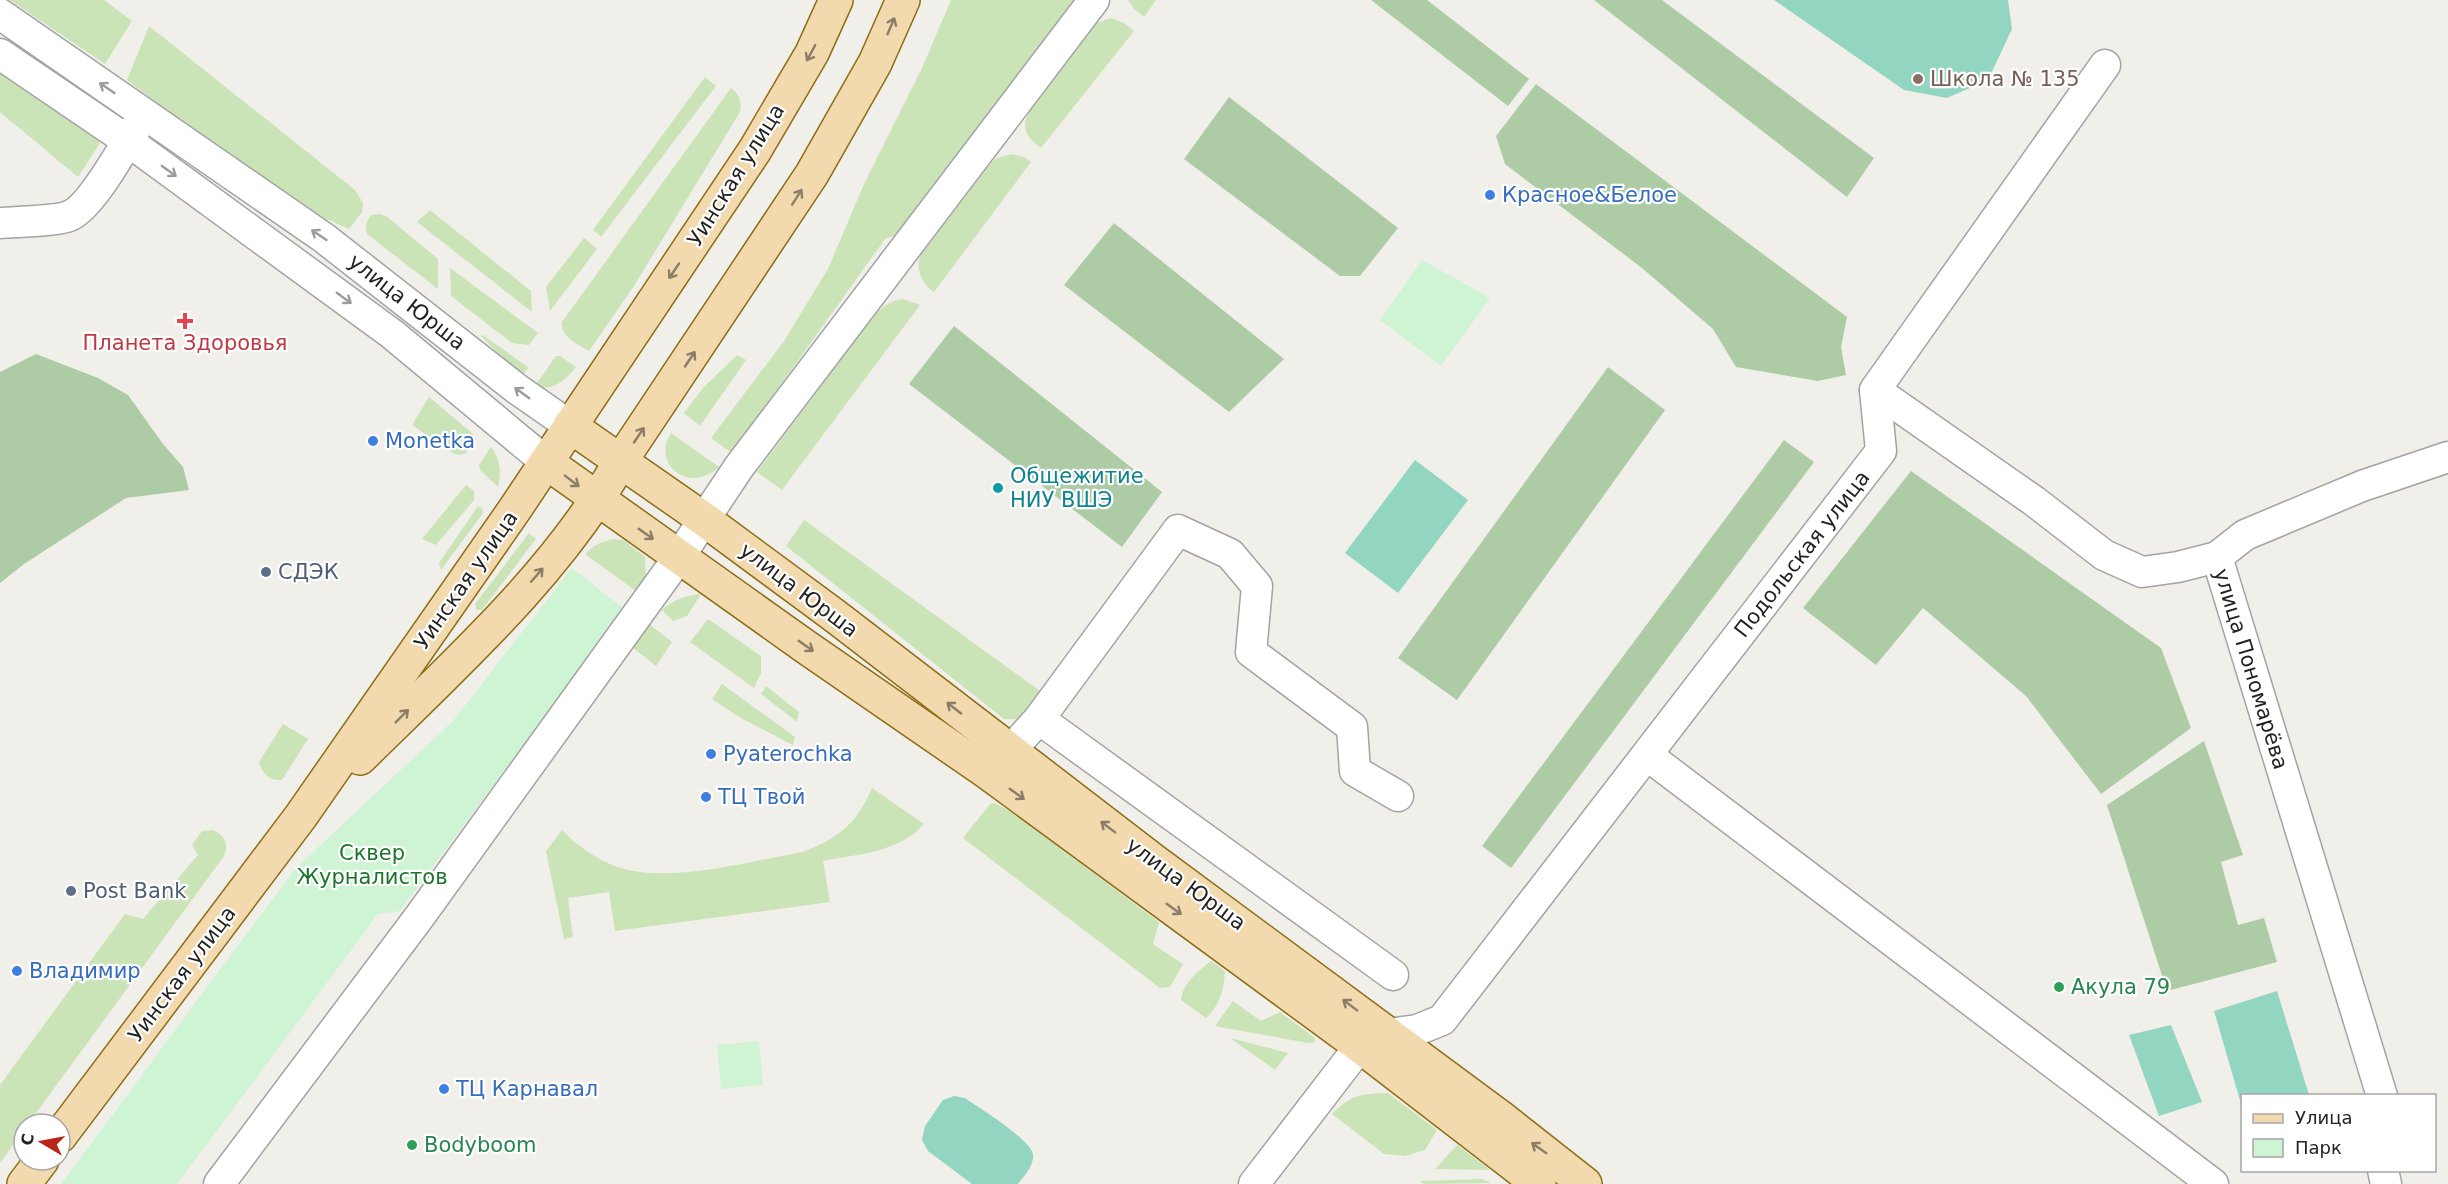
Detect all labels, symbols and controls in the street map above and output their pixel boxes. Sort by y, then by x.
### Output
one-way arrow [886,18,897,36]
one-way arrow [805,43,816,61]
place label: Школа № 135 [1930,67,2080,91]
marker: Школа № 135 [1911,72,1925,86]
one-way arrow [99,82,115,94]
street label: Уинская улица [683,99,789,251]
one-way arrow [161,165,177,177]
place label: Красное&Белое [1502,183,1677,207]
marker: Красное&Белое [1483,188,1497,202]
one-way arrow [791,189,803,205]
one-way arrow [311,229,327,241]
street label: улица Юрша [344,249,470,355]
one-way arrow [668,263,681,280]
one-way arrow [335,292,351,304]
marker: Планета Здоровья [178,314,192,328]
place label: Планета Здоровья [83,331,287,355]
one-way arrow [683,351,696,368]
one-way arrow [515,386,531,399]
one-way arrow [633,427,645,444]
place label: Monetka [385,429,475,453]
marker: Monetka [366,434,380,448]
place label: Общежитие НИУ ВШЭ [1010,464,1144,512]
street label: Подольская улица [1729,466,1875,642]
one-way arrow [564,475,580,487]
marker: Общежитие НИУ ВШЭ [991,481,1005,495]
street label: Уинская улица [409,506,523,654]
one-way arrow [638,528,654,540]
street label: улица Юрша [735,538,863,642]
place label: СДЭК [278,560,339,584]
marker: СДЭК [259,565,273,579]
street label: улица Пономарёва [2209,566,2293,772]
one-way arrow [530,568,544,583]
one-way arrow [797,640,813,652]
one-way arrow [946,702,962,715]
one-way arrow [395,709,410,723]
place label: Pyaterochka [723,742,853,766]
marker: Pyaterochka [704,747,718,761]
place label: ТЦ Твой [717,785,806,809]
one-way arrow [1009,787,1025,800]
marker: ТЦ Твой [699,790,713,804]
one-way arrow [1101,820,1117,833]
street label: улица Юрша [1122,833,1250,935]
park label: Сквер Журналистов [296,841,448,889]
place label: Post Bank [83,879,187,903]
marker: Post Bank [64,884,78,898]
street label: Уинская улица [123,902,241,1046]
one-way arrow [1166,903,1182,916]
place label: Владимир [29,959,141,983]
marker: Владимир [10,964,24,978]
place label: Акула 79 [2071,975,2170,999]
marker: Акула 79 [2052,980,2066,994]
one-way arrow [1342,998,1358,1011]
place label: ТЦ Карнавал [455,1077,598,1101]
marker: ТЦ Карнавал [437,1082,451,1096]
legend [2241,1094,2436,1172]
text: Улица [2295,1107,2352,1128]
north arrow [12,1112,72,1172]
text: С [17,1132,38,1147]
place label: Bodyboom [424,1133,537,1157]
text: Парк [2295,1137,2342,1158]
marker: Bodyboom [405,1138,419,1152]
one-way arrow [1531,1142,1547,1154]

